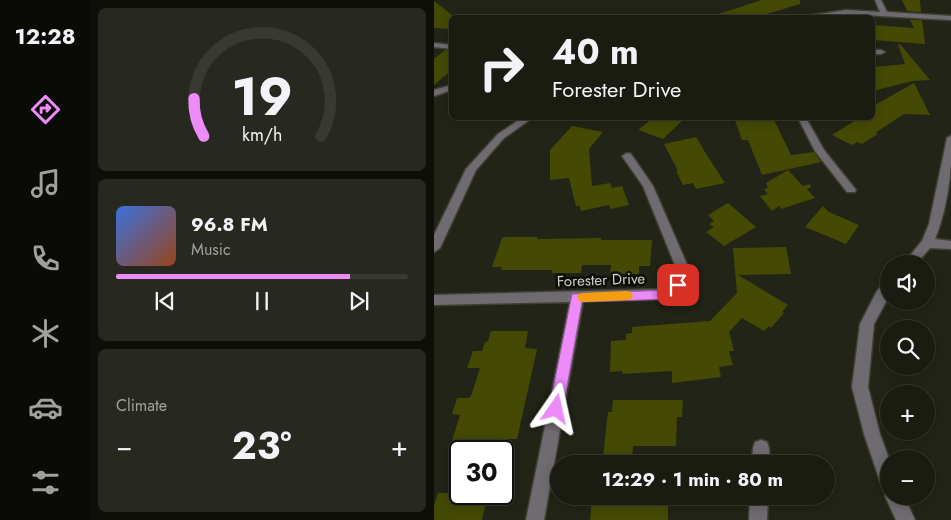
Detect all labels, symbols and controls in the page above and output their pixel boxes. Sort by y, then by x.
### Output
text: 12:28 [15,20,75,52]
text: 40 m [552,27,639,77]
icon: right [469,35,534,100]
text: 19 [231,59,293,135]
text: Forester Drive [552,73,681,105]
icon: directions [28,92,63,127]
text: km/h [242,122,282,148]
icon: music [28,166,63,201]
text: 96.8 FM [191,211,268,238]
text: Music [191,238,231,261]
icon: phone [28,241,63,276]
map controls [880,255,935,505]
button: sound [880,255,935,310]
pin [657,264,699,306]
street label: Forester Drive [557,267,646,293]
icon: arrive [664,271,692,299]
icon: previous [151,287,179,315]
icon: pause [248,287,276,315]
icon: next [345,287,373,315]
icon: climate [28,316,63,351]
button: search [880,320,935,375]
position arrow [529,382,581,434]
button: + [880,385,935,440]
icon: car [28,390,63,425]
text: Climate [116,394,167,417]
text: 23° [232,418,292,473]
text: − [116,426,133,467]
text: + [391,426,408,467]
speed limit sign: 30 [449,440,514,505]
button: − [880,450,935,505]
icon: filters [28,465,63,500]
text: 12:29 · 1 min · 80 m [602,466,783,493]

